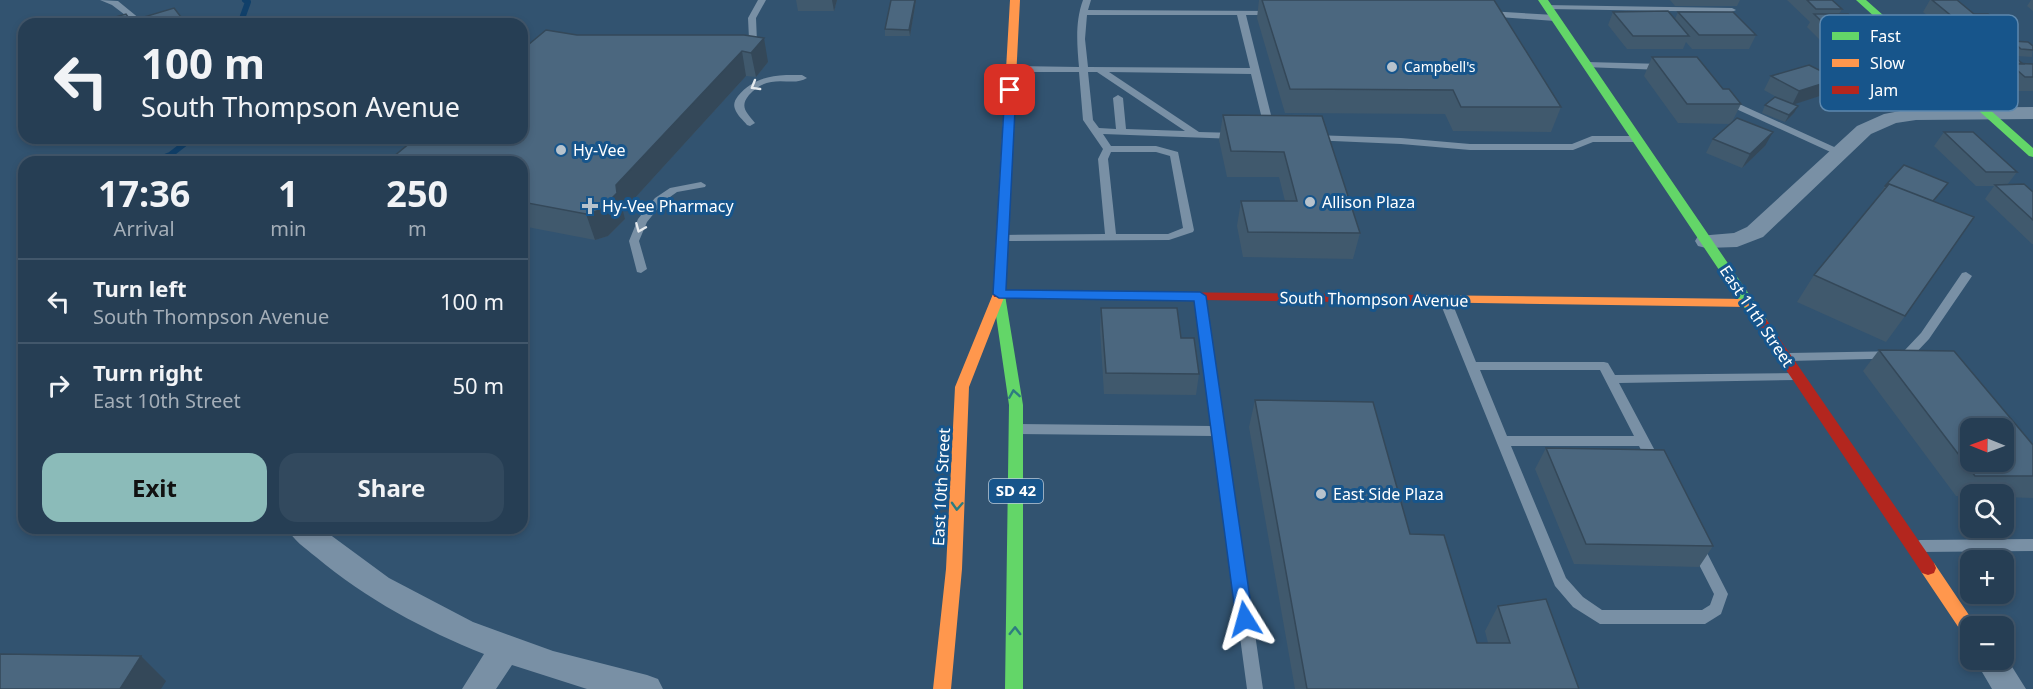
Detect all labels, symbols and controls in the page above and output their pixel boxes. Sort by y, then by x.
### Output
legend [1820,15,2018,111]
text: Fast [1870,25,1901,47]
text: 100 m [141,34,265,91]
icon: left [42,42,120,120]
text: Slow [1870,52,1905,74]
place label: Campbell's [1404,57,1476,76]
marker: Campbell's [1385,60,1399,74]
pin [984,64,1035,115]
icon: arrive [993,73,1026,106]
one-way arrow [751,79,761,90]
text: Jam [1868,79,1898,101]
text: South Thompson Avenue [141,88,460,125]
place label: Hy-Vee [573,139,626,161]
marker: Hy-Vee [554,143,568,157]
text: 17:36 [98,169,190,218]
text: 1 [278,169,299,218]
text: 250 [386,169,448,218]
place label: Allison Plaza [1322,191,1415,213]
place label: Hy-Vee Pharmacy [602,195,734,217]
marker: Allison Plaza [1303,195,1317,209]
marker: Hy-Vee Pharmacy [583,199,597,213]
text: Arrival [114,215,175,242]
text: min [270,215,306,242]
text: m [408,215,427,242]
one-way arrow [635,222,647,233]
street label: East 11th Street [1715,261,1799,371]
text: Turn left [93,273,187,303]
icon: left [42,285,75,318]
text: 100 m [440,286,504,316]
street label: South Thompson Avenue [1279,286,1469,312]
text: South Thompson Avenue [93,303,329,330]
text: Turn right [93,357,203,387]
icon: right [42,369,75,402]
text: 50 m [453,370,504,400]
text: East 10th Street [93,387,241,414]
one-way arrow [1009,389,1021,398]
north arrow [1960,418,2014,472]
map controls [1960,418,2014,670]
street label: East 10th Street [927,427,955,547]
button: Exit [42,453,267,522]
button: Share [279,453,504,522]
road number: SD 42 [989,479,1043,503]
place label: East Side Plaza [1333,483,1444,505]
button: search [1960,484,2014,538]
marker: East Side Plaza [1314,487,1328,501]
one-way arrow [950,501,963,510]
button: + [1960,550,2014,604]
position arrow [1213,587,1277,651]
button: − [1960,616,2014,670]
one-way arrow [1009,626,1021,635]

